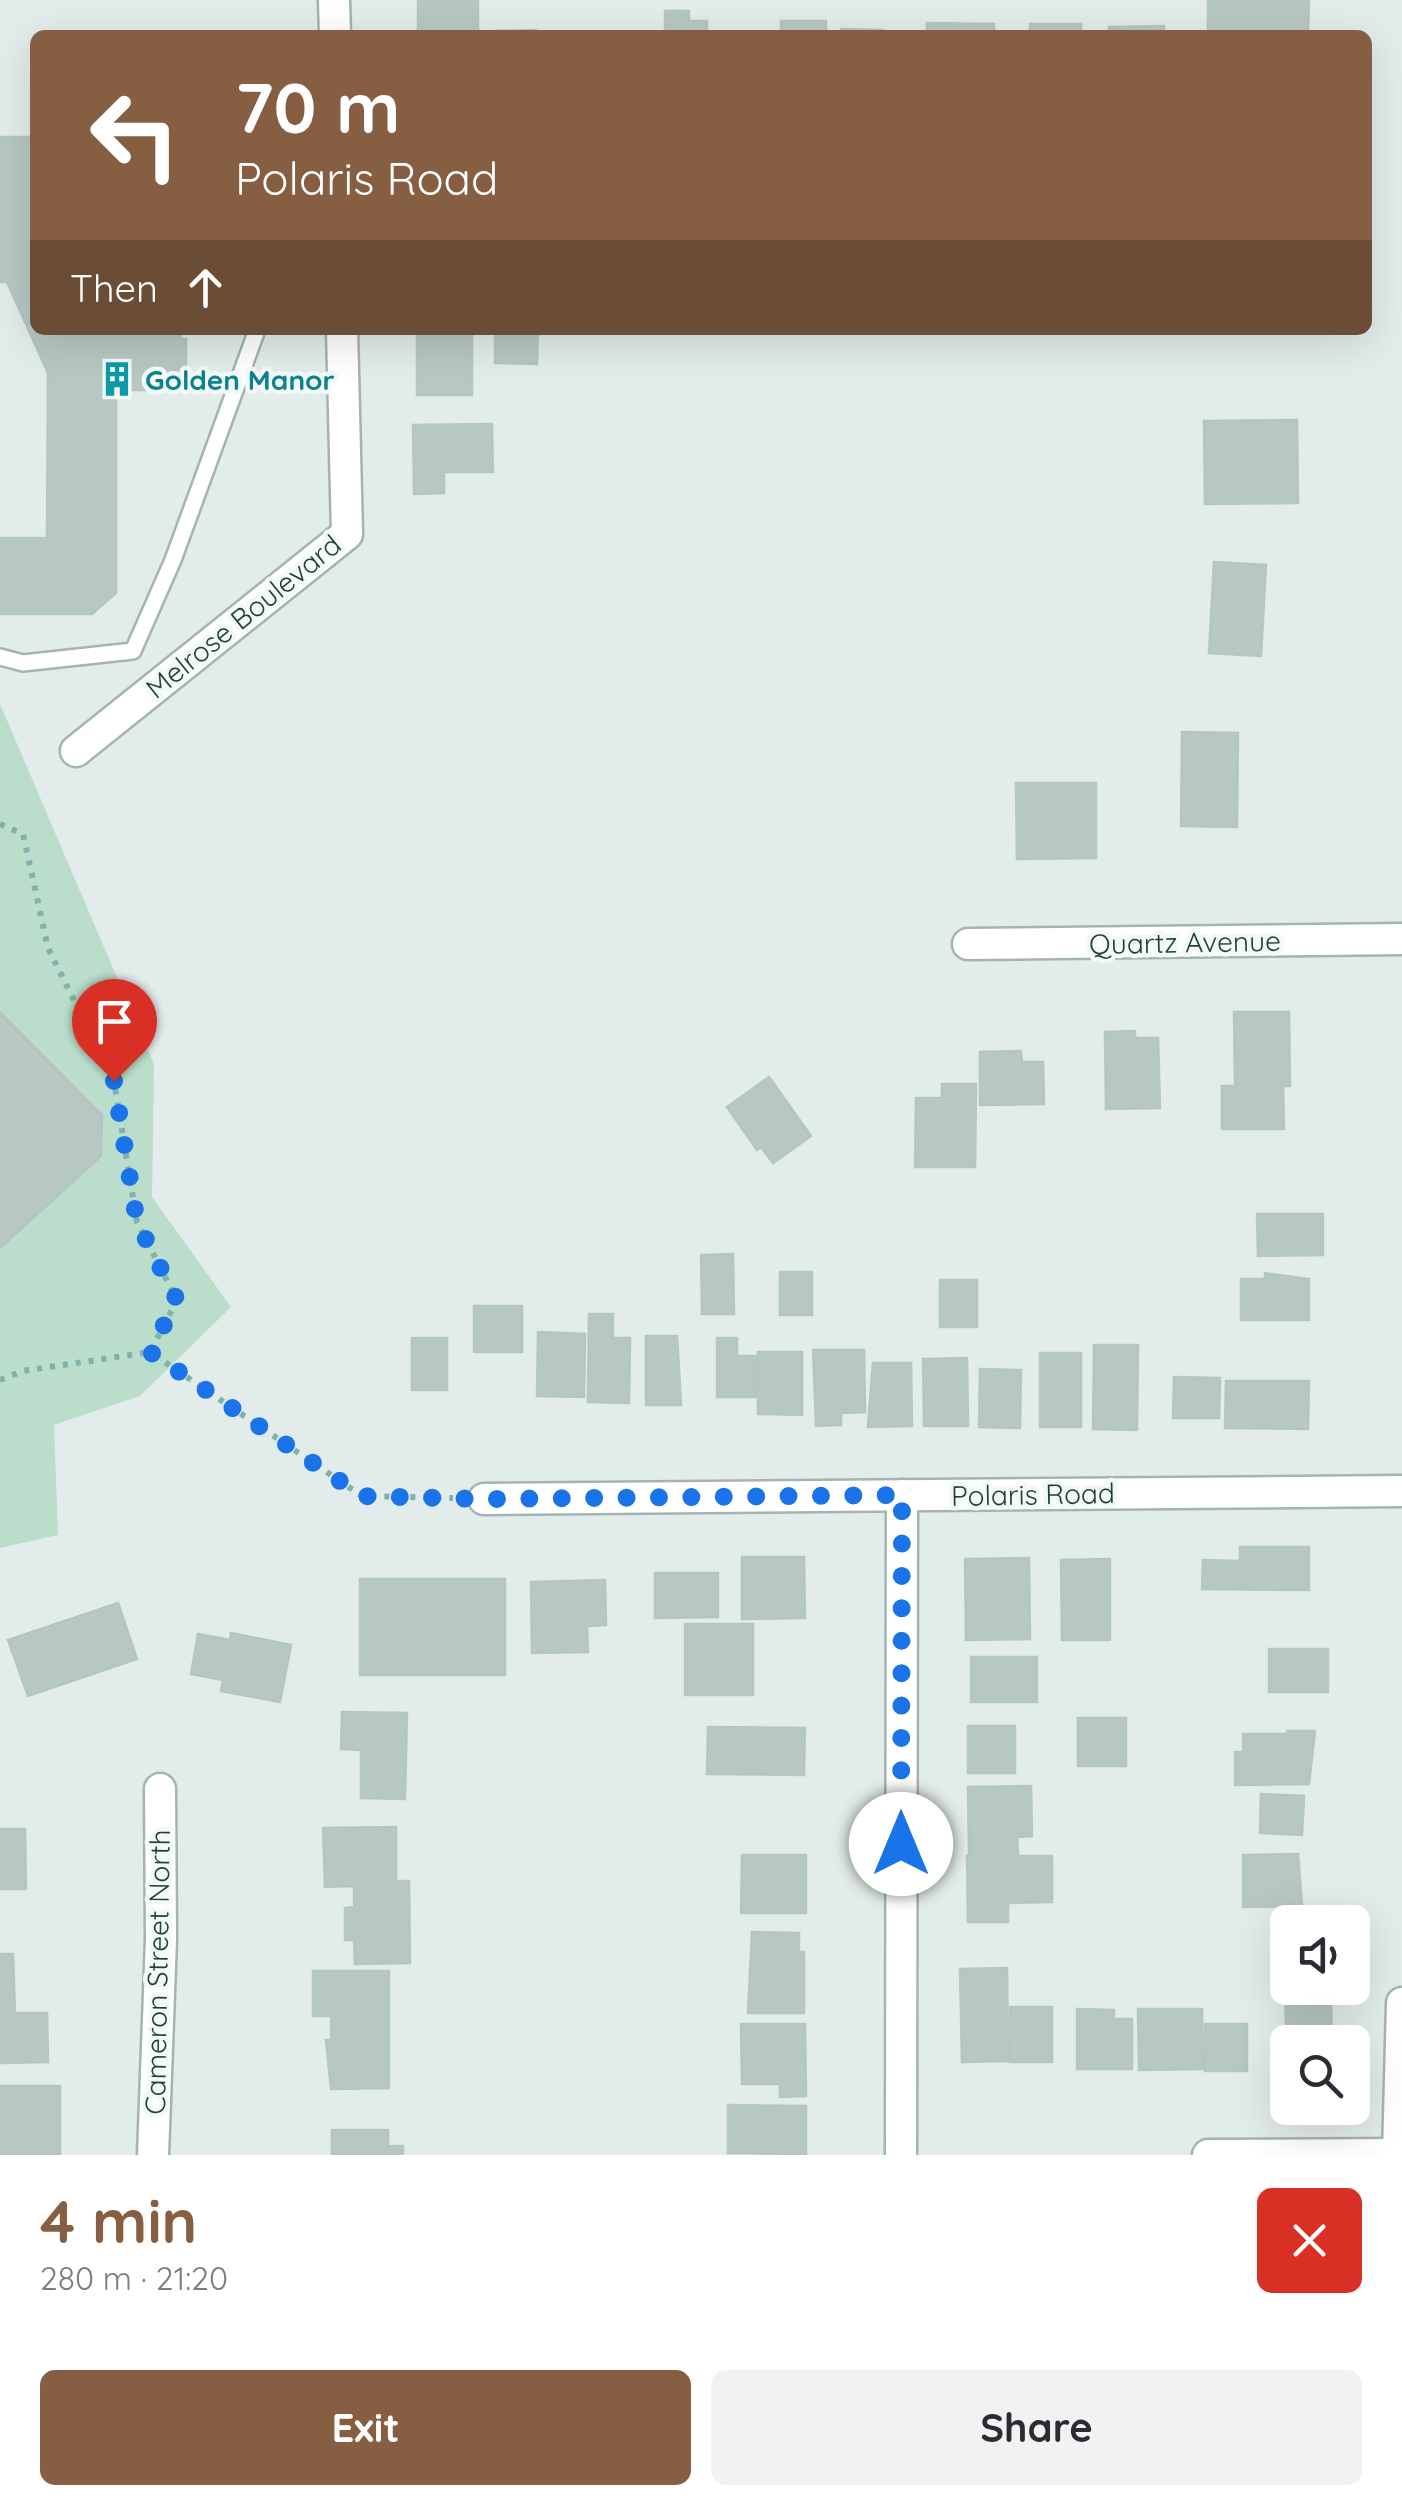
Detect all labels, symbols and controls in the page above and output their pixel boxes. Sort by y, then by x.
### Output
text: 70 m [235,63,401,151]
icon: left [70,70,200,200]
text: Polaris Road [235,150,498,206]
icon: ahead [178,260,233,315]
text: Then [70,264,158,312]
building icon: Golden Manor [98,360,136,398]
place label: Golden Manor [145,362,335,397]
street label: Melrose Boulevard [138,527,348,705]
street label: Quartz Avenue [1089,923,1281,961]
pin [72,979,157,1082]
icon: arrive [87,994,142,1049]
street label: Polaris Road [951,1475,1115,1513]
position arrow [849,1792,953,1896]
street label: Cameron Street North [137,1829,177,2115]
map controls [1270,1905,1370,2125]
button: sound [1270,1905,1370,2005]
button: search [1270,2025,1370,2125]
text: 4 min [40,2183,197,2258]
button: close [1257,2188,1362,2293]
text: 280 m · 21:20 [40,2258,228,2298]
button: Exit [40,2370,691,2485]
button: Share [711,2370,1362,2485]

